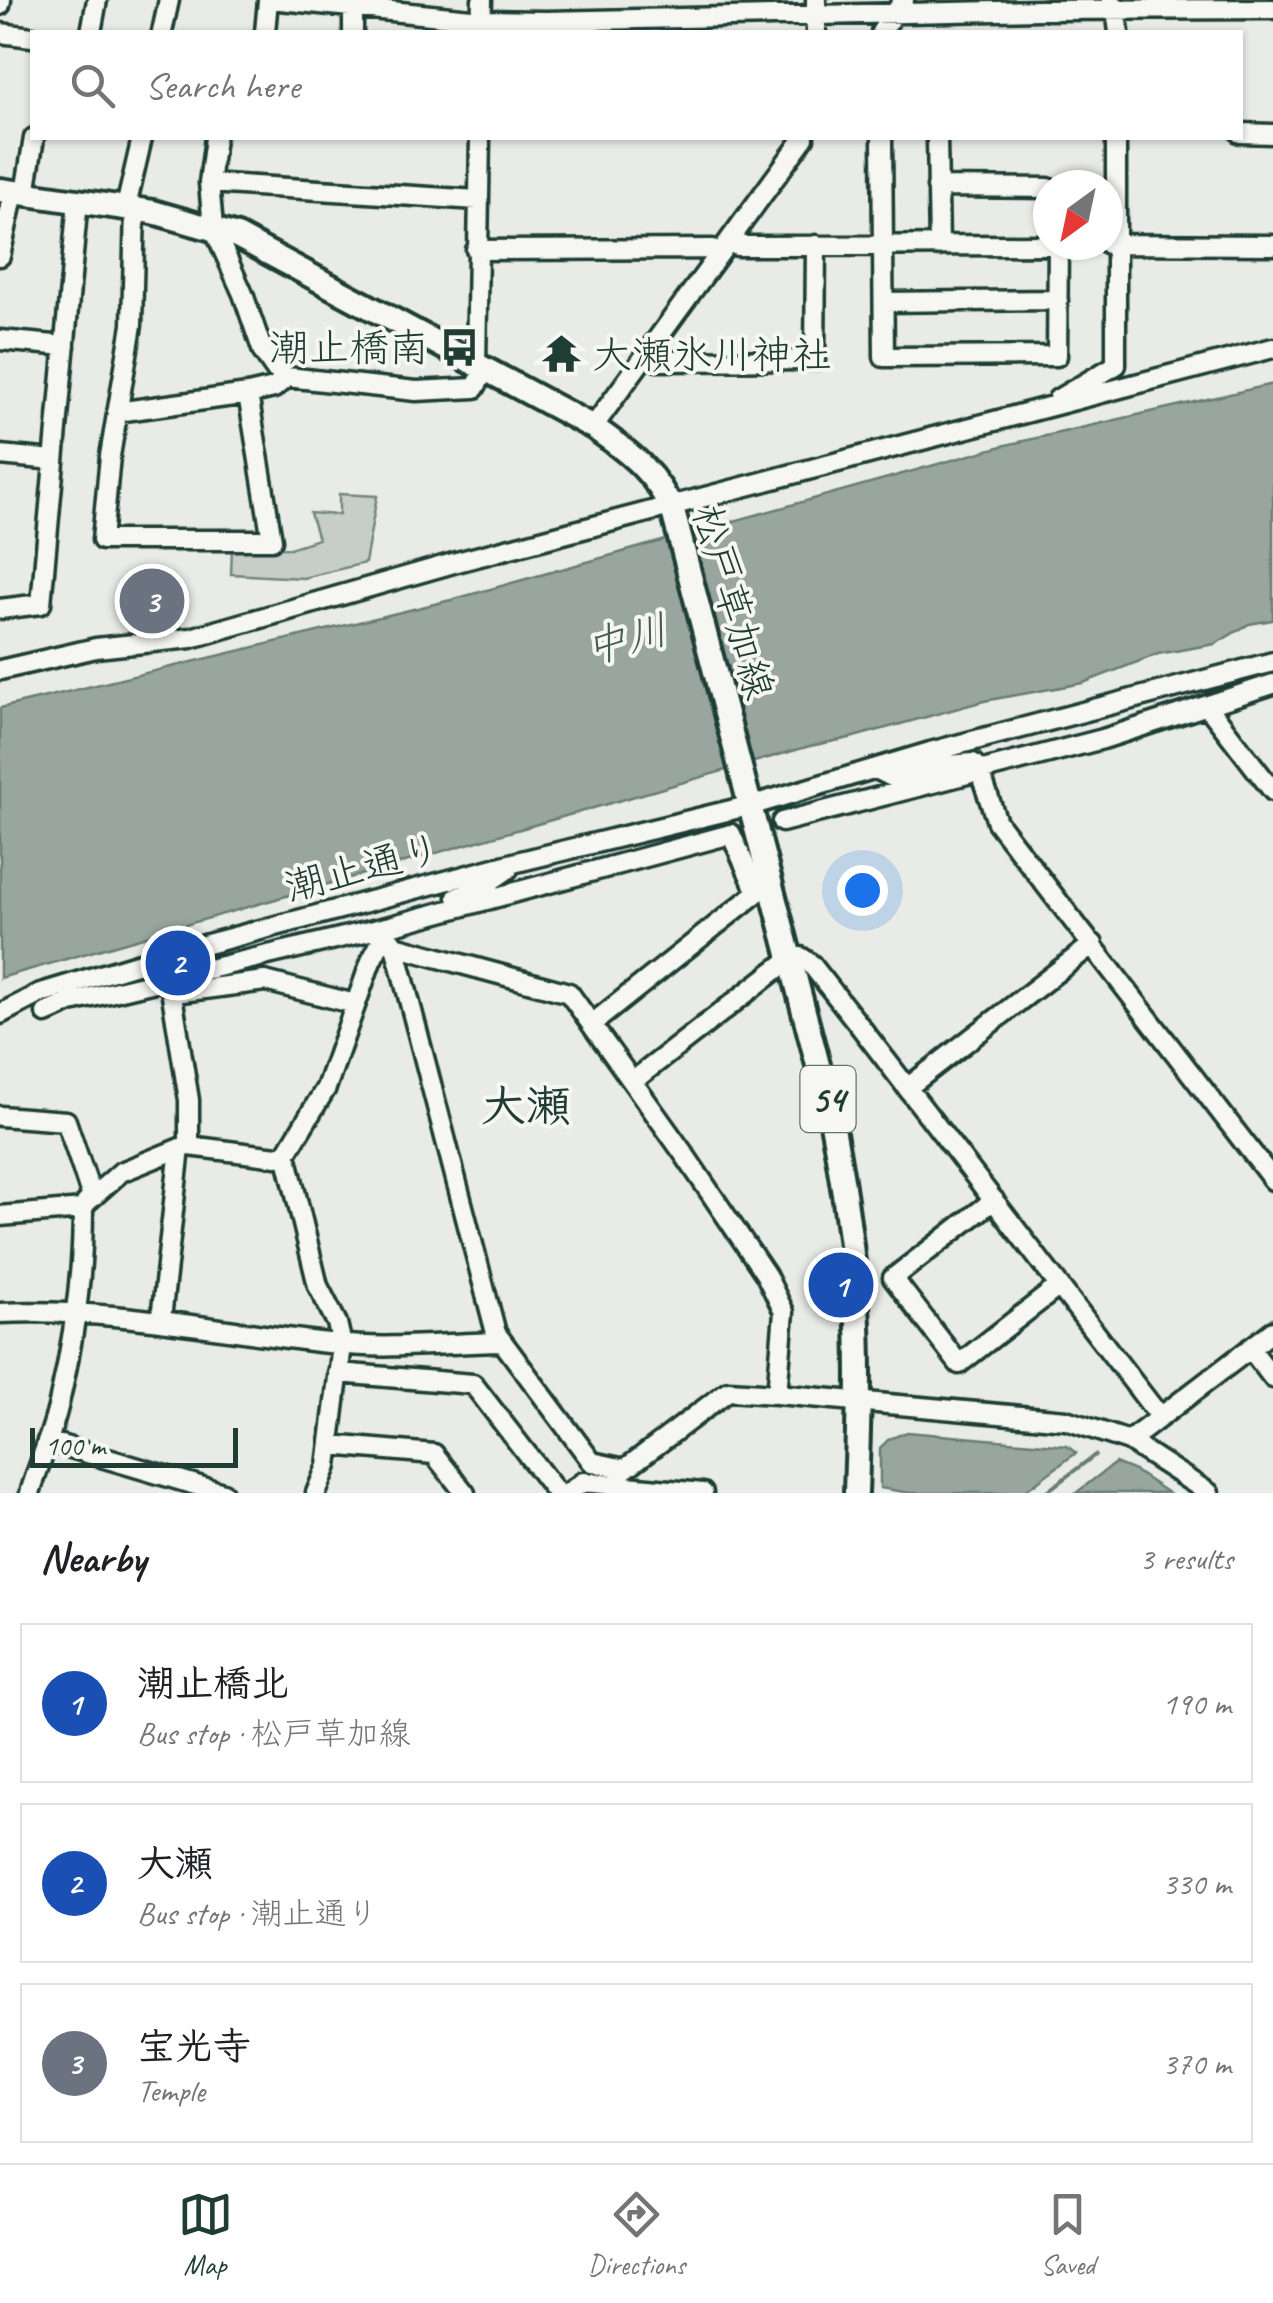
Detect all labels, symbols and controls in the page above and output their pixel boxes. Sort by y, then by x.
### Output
search box [30,30,1243,140]
icon: search [65,58,120,113]
text: Search here [145,62,300,109]
north arrow [1033,170,1123,260]
place label: 潮止橋南 [269,323,429,373]
bus stop icon: 潮止橋南 [438,326,480,368]
place label: 大瀬氷川神社 [592,330,832,380]
temple icon: 大瀬氷川神社 [541,333,583,375]
street label: 松戸草加線 [681,499,785,705]
pin: 3 [120,564,184,638]
water label: 中川 [579,603,674,676]
street label: 潮止通り [280,823,447,913]
your location [837,865,888,916]
pin: 2 [146,926,210,1000]
road number: 54 [800,1066,856,1132]
district label: 大瀬 [481,1078,571,1135]
pin: 1 [808,1248,874,1322]
scale bar [30,1423,238,1468]
text: 100 m [45,1428,105,1463]
text: Nearby [40,1532,146,1585]
text: 3 results [1139,1538,1233,1579]
text: 潮止橋北 [137,1660,289,1707]
text: 1 [67,1683,82,1724]
text: 190 m [1162,1683,1231,1724]
text: Bus stop · 松戸草加線 [137,1713,411,1754]
text: 大瀬 [137,1840,213,1887]
text: 2 [67,1863,82,1904]
text: 330 m [1162,1863,1231,1904]
text: Bus stop · 潮止通り [137,1893,379,1934]
text: 宝光寺 [137,2023,251,2070]
text: 3 [67,2043,82,2084]
text: 370 m [1162,2043,1231,2084]
text: Temple [137,2070,205,2111]
tab: Map [178,2187,233,2282]
tab: Directions [588,2187,685,2282]
tab: Saved [1040,2187,1095,2282]

